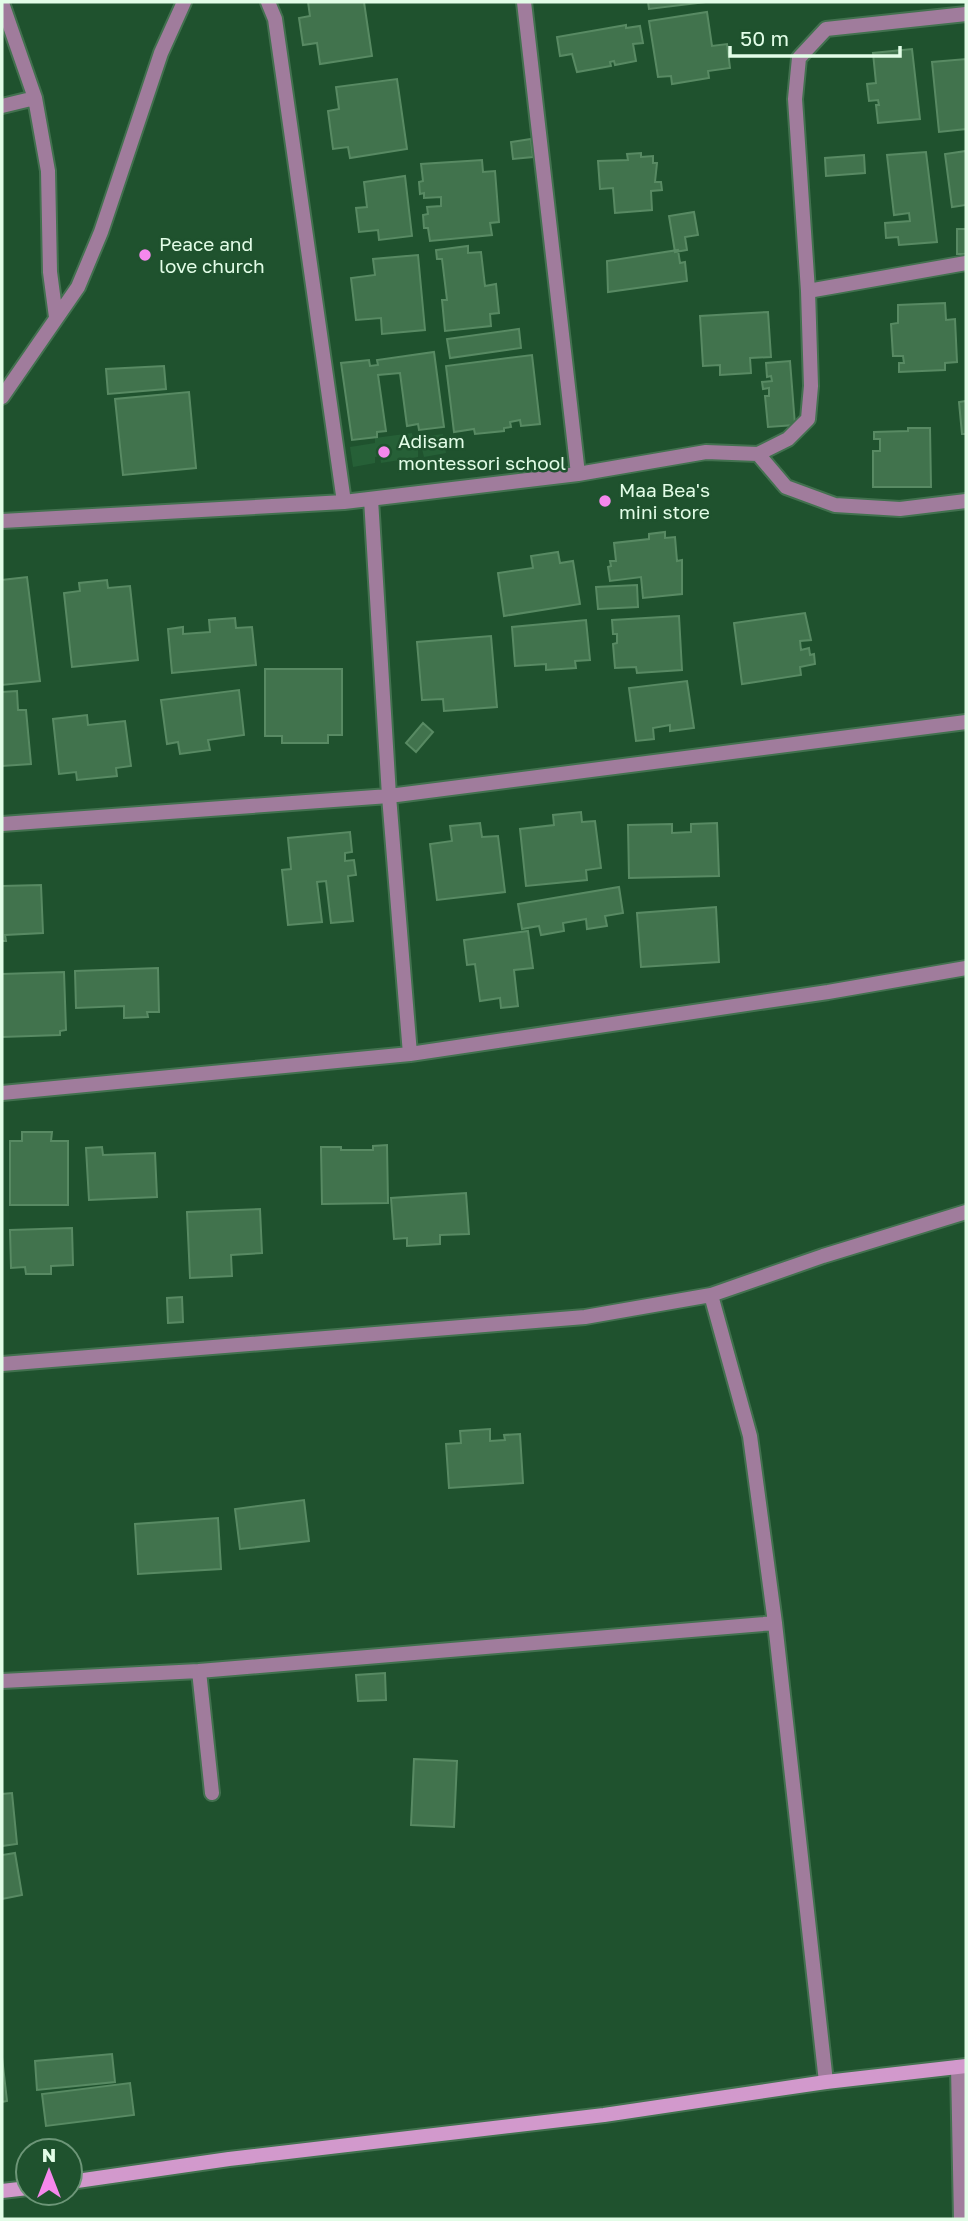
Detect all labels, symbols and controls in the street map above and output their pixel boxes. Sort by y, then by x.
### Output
scale bar [730,14,900,58]
text: 50 m [740,25,789,51]
place label: Peace and love church [159,232,265,277]
marker: Peace and love church [137,247,153,263]
place label: Adisam montessori school [398,429,566,474]
marker: Adisam montessori school [376,444,392,460]
place label: Maa Bea's mini store [619,478,710,523]
marker: Maa Bea's mini store [597,493,613,509]
north arrow [14,2137,84,2207]
text: N [42,2143,56,2166]

